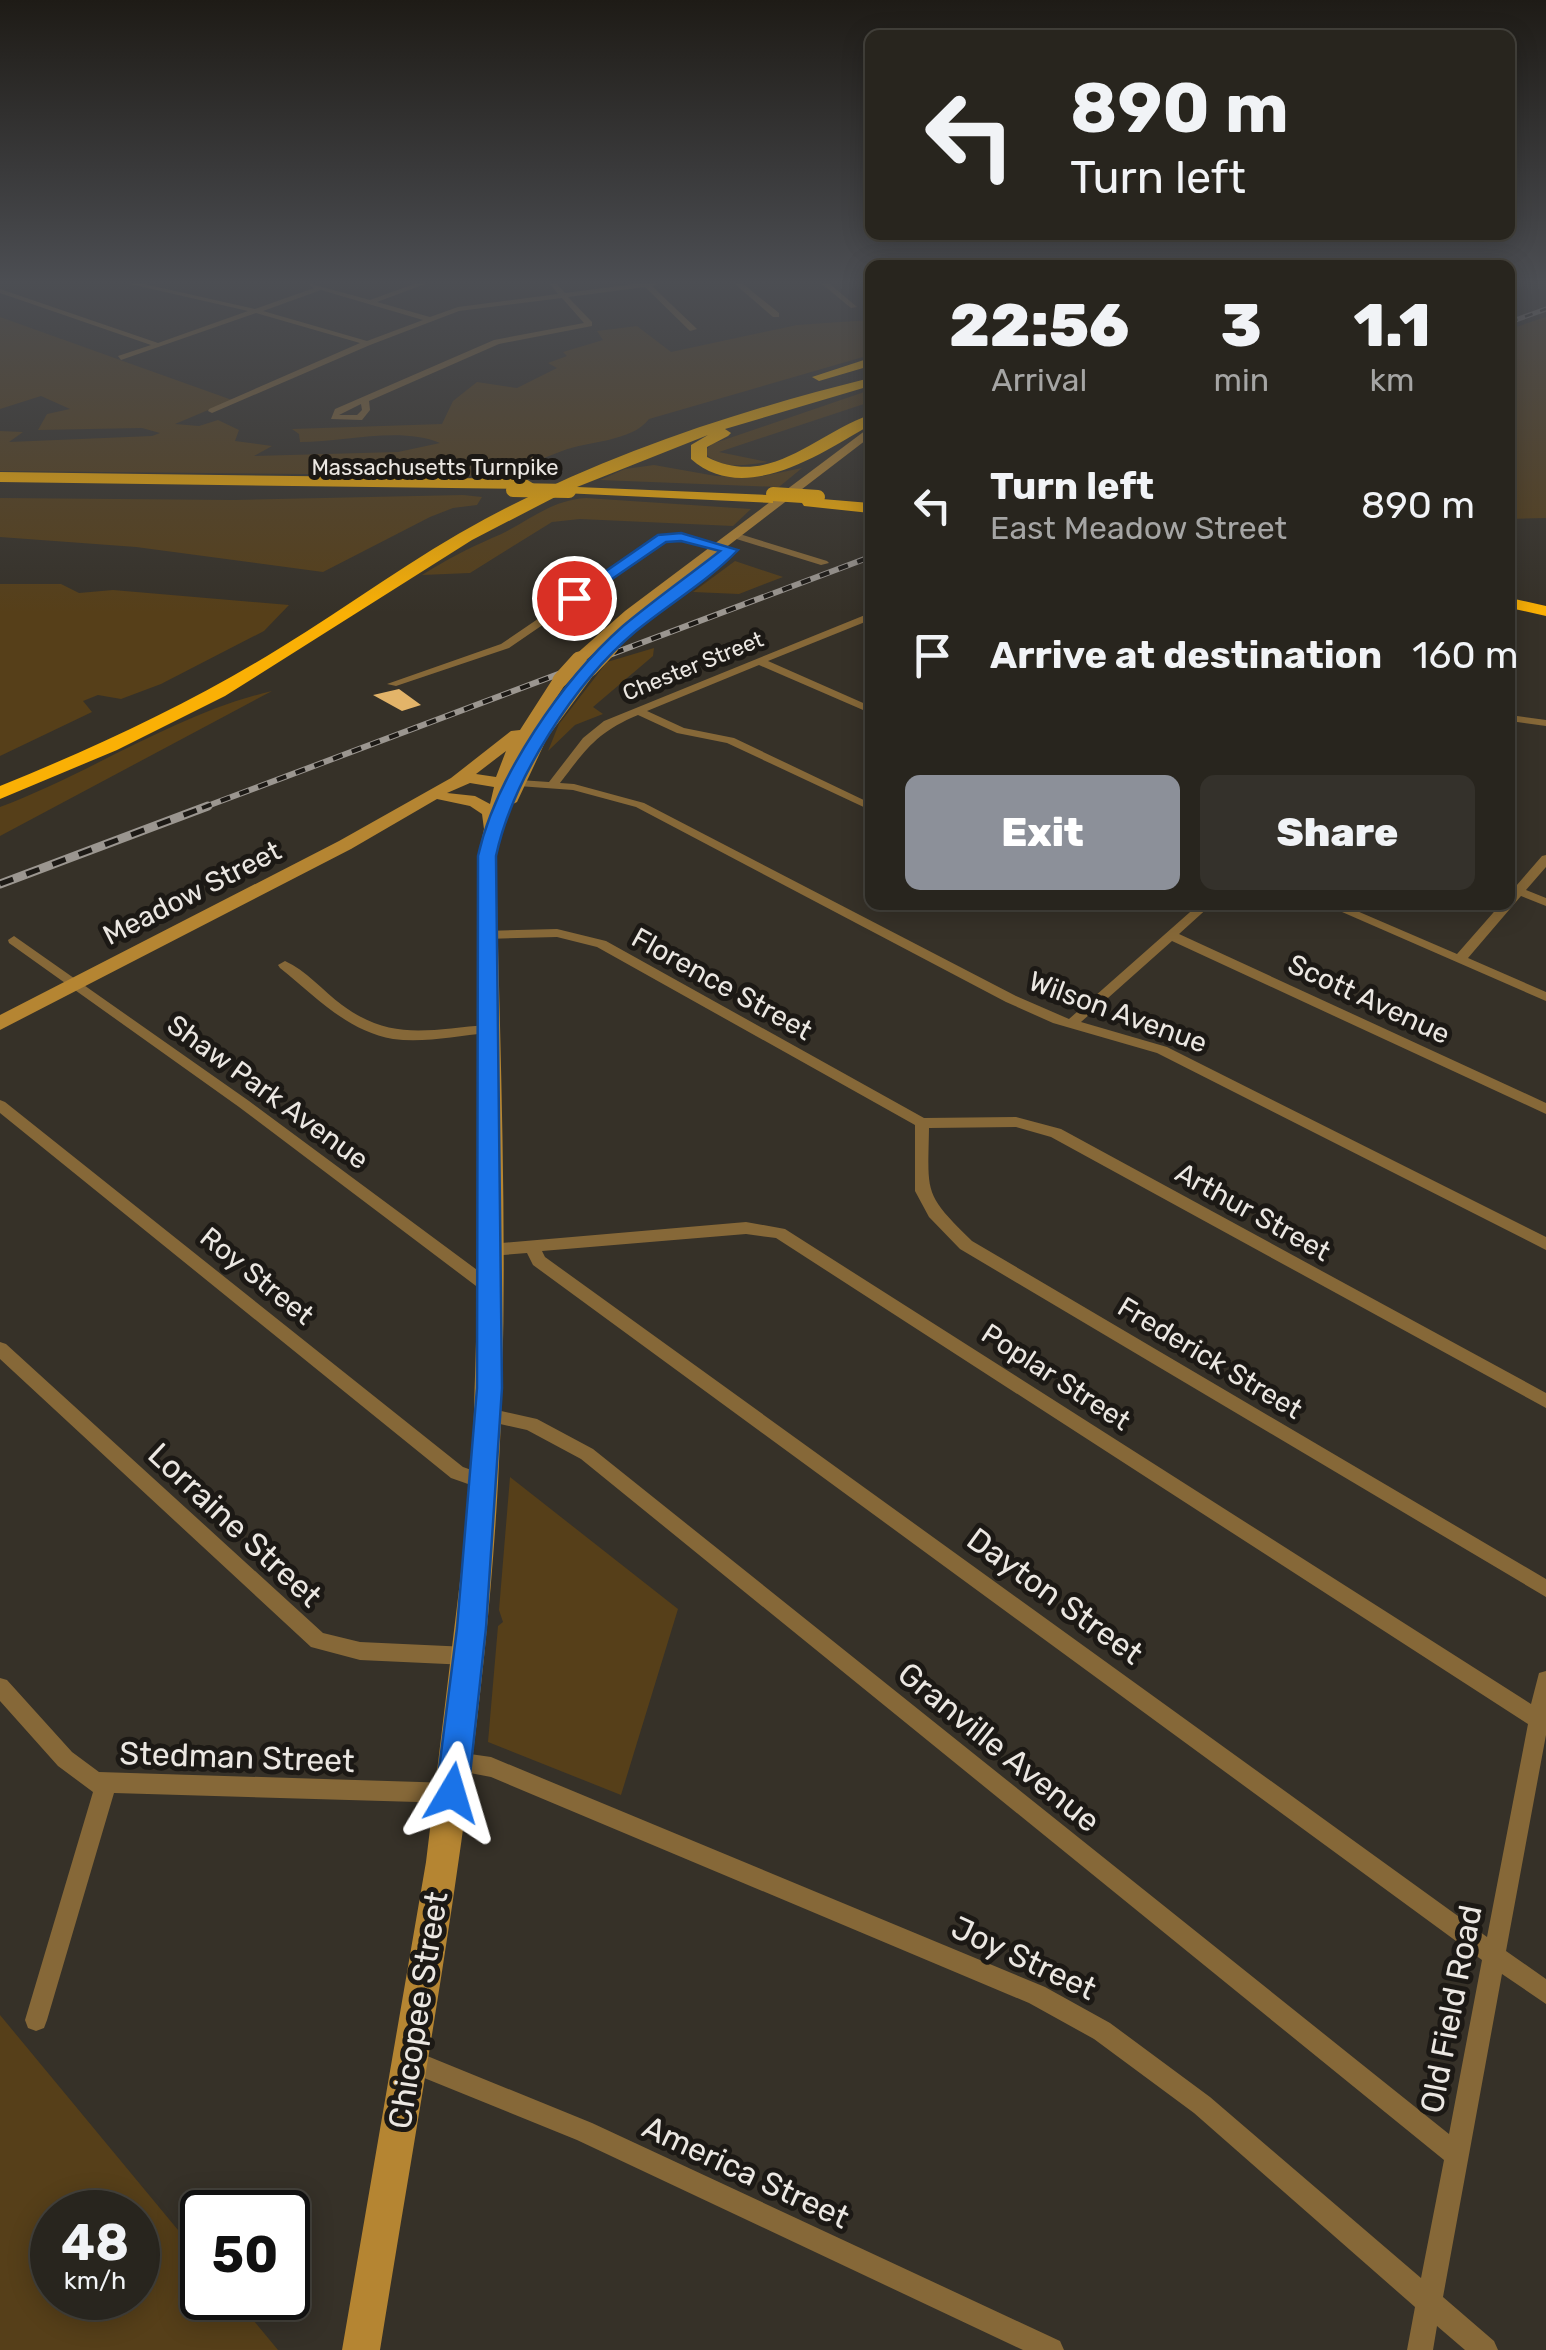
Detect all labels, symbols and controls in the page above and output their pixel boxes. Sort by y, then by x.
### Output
text: 890 m [1070,67,1289,150]
icon: left [905,70,1035,200]
text: Turn left [1070,151,1246,204]
text: 22:56 [949,290,1129,361]
text: 3 [1221,290,1262,361]
text: 1.1 [1353,290,1431,361]
text: Arrival [991,361,1087,399]
text: min [1214,361,1269,399]
text: km [1370,361,1415,399]
street label: Massachusetts Turnpike [311,454,559,481]
text: Turn left [990,463,1154,509]
icon: left [905,478,960,533]
text: 890 m [1361,482,1475,528]
text: East Meadow Street [990,509,1287,547]
pin [532,556,617,641]
icon: arrive [547,571,602,626]
street label: Chester Street [619,625,768,706]
icon: arrive [905,628,960,683]
text: Arrive at destination [990,632,1382,678]
text: 160 m [1412,632,1519,678]
button: Exit [905,775,1180,890]
button: Share [1200,775,1475,890]
street label: Meadow Street [97,834,287,952]
street label: Florence Street [626,921,818,1047]
street label: Scott Avenue [1283,947,1455,1051]
street label: Wilson Avenue [1024,964,1212,1060]
street label: Shaw Park Avenue [161,1008,375,1176]
street label: Arthur Street [1170,1156,1336,1268]
street label: Roy Street [194,1220,320,1332]
street label: Frederick Street [1112,1290,1308,1426]
street label: Poplar Street [975,1317,1137,1437]
street label: Lorraine Street [140,1435,330,1615]
street label: Dayton Street [960,1520,1150,1672]
street label: Granville Avenue [891,1654,1107,1840]
street label: Stedman Street [119,1734,355,1780]
position arrow [400,1741,504,1845]
street label: Chicopee Street [380,1889,456,2131]
street label: Old Field Road [1412,1902,1490,2116]
street label: Joy Street [946,1908,1102,2008]
street label: America Street [637,2108,855,2236]
speed limit sign: 50 [180,2190,310,2320]
text: 48 [61,2213,129,2273]
text: km/h [64,2266,126,2295]

